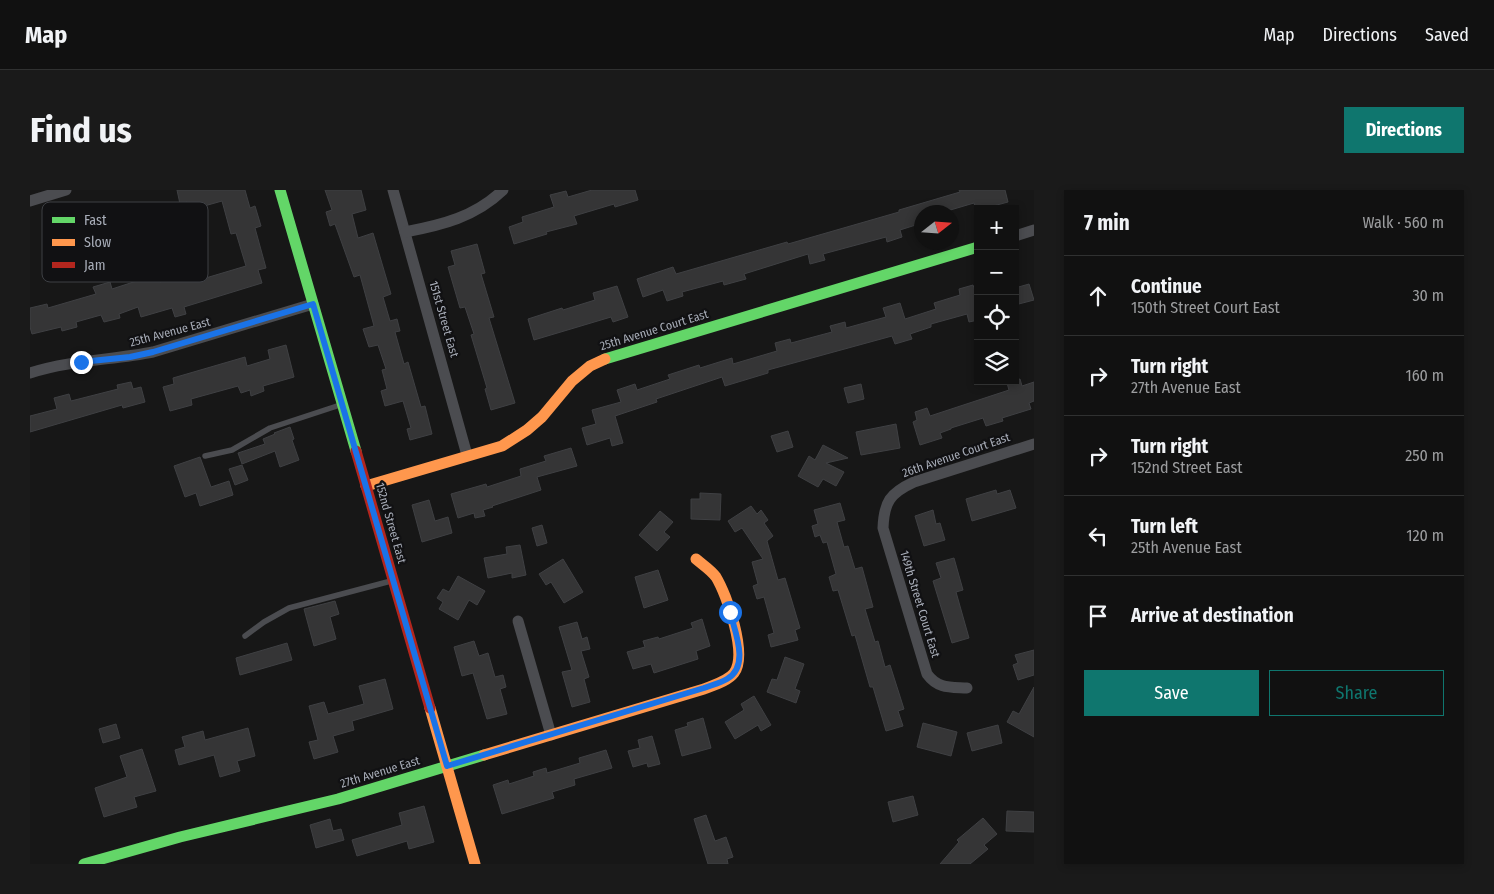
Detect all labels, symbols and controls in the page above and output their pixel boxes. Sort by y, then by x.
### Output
text: Map [25,21,67,49]
text: Map [1263,24,1295,46]
text: Directions [1323,24,1397,46]
text: Saved [1425,24,1469,46]
button: Directions [1344,107,1464,153]
text: Find us [30,109,132,151]
legend [42,202,208,282]
north arrow [914,205,959,250]
map controls [974,205,1019,385]
button: + [974,205,1019,250]
text: 7 min [1084,210,1130,236]
text: Fast [84,212,107,229]
text: Walk · 560 m [1363,213,1444,232]
text: Slow [84,234,111,251]
button: − [974,250,1019,295]
text: Jam [84,257,105,274]
text: Continue [1131,275,1202,298]
street label: 151st Street East [426,279,462,359]
icon: ahead [1084,282,1112,310]
text: 30 m [1412,286,1444,305]
button: locate [974,295,1019,340]
text: 150th Street Court East [1131,298,1280,317]
street label: 25th Avenue Court East [598,307,710,353]
street label: 25th Avenue East [128,314,212,350]
button: layers [974,340,1019,385]
route end [70,351,93,374]
text: Turn right [1131,355,1208,378]
icon: right [1084,362,1112,390]
text: 160 m [1405,366,1444,385]
text: 27th Avenue East [1131,378,1241,397]
street label: 26th Avenue Court East [900,430,1012,480]
text: Turn right [1131,435,1208,458]
icon: right [1084,442,1112,470]
text: 250 m [1405,446,1444,465]
text: 152nd Street East [1131,458,1242,477]
street label: 152nd Street East [373,481,409,565]
text: Turn left [1131,515,1198,538]
icon: left [1084,522,1112,550]
text: 120 m [1406,526,1444,545]
text: 25th Avenue East [1131,538,1242,557]
street label: 149th Street Court East [897,549,943,659]
route start [719,601,742,624]
icon: arrive [1084,602,1112,630]
text: Arrive at destination [1131,604,1294,627]
button: Save [1084,670,1259,716]
button: Share [1269,670,1444,716]
street label: 27th Avenue East [339,753,421,791]

